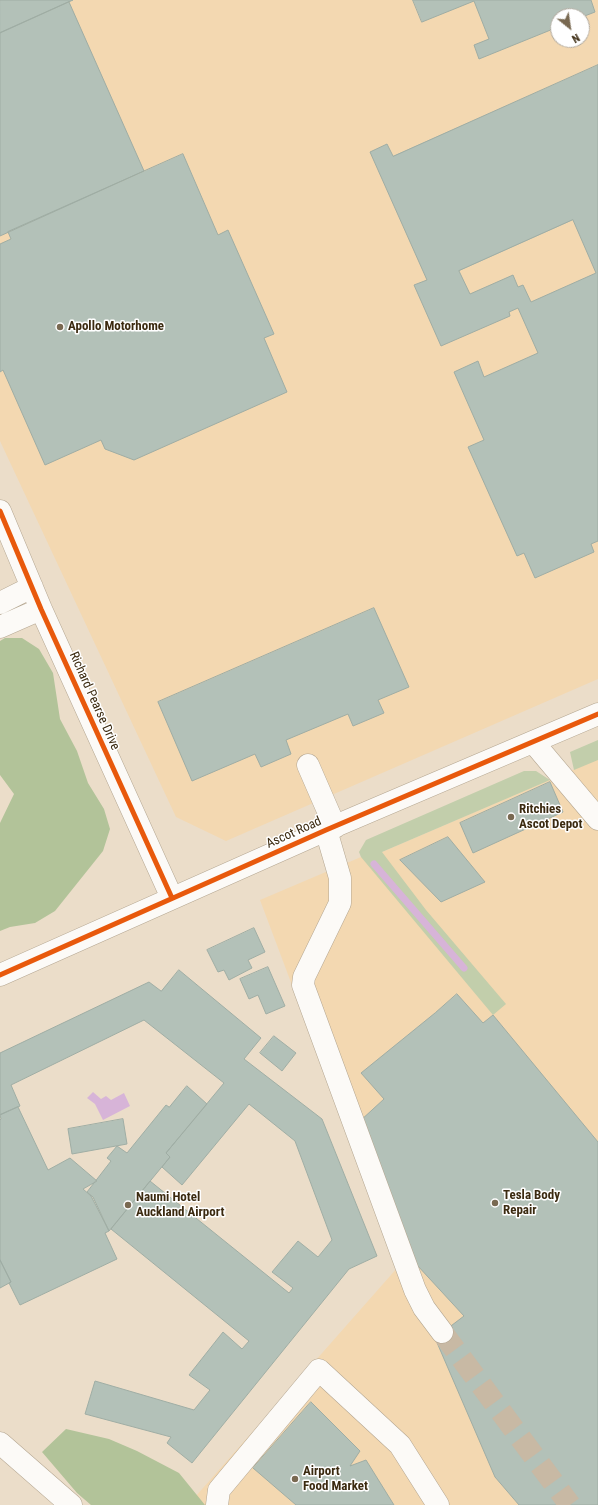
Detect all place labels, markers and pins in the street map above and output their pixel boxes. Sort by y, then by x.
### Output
place label: Apollo Motorhome [68,319,164,335]
marker: Apollo Motorhome [55,322,65,332]
place label: Ritchies Ascot Depot [519,802,583,833]
marker: Ritchies Ascot Depot [506,812,516,822]
place label: Tesla Body Repair [503,1188,560,1219]
place label: Naumi Hotel Auckland Airport [136,1190,224,1221]
marker: Tesla Body Repair [490,1198,500,1208]
marker: Naumi Hotel Auckland Airport [123,1200,133,1210]
place label: Airport Food Market [303,1464,368,1495]
marker: Airport Food Market [290,1474,300,1484]

